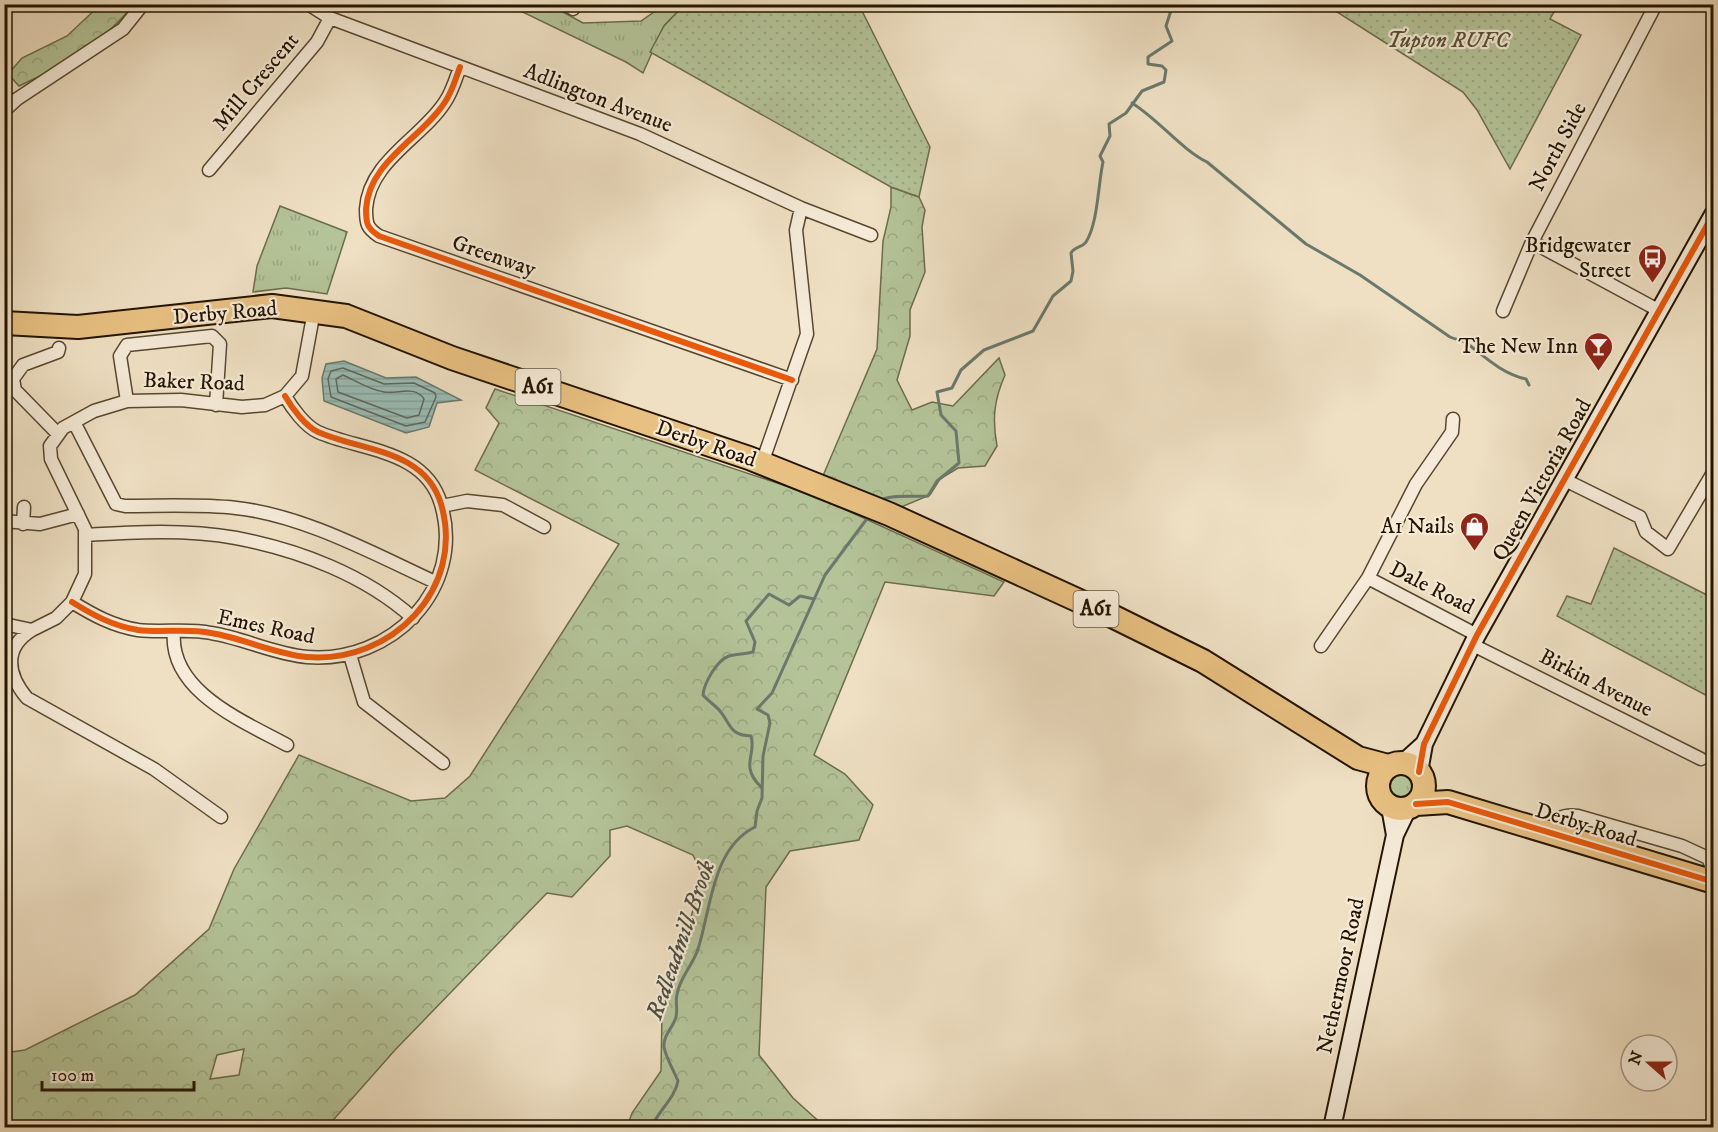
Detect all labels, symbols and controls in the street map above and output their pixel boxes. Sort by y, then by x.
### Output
street label: Mill Crescent [207,27,305,137]
park label: Tupton RUFC [1387,27,1511,54]
street label: Adlington Avenue [520,57,676,139]
street label: North Side [1523,98,1593,196]
street label: Greenway [449,229,540,283]
place label: Bridgewater Street [1525,232,1632,284]
bus stop icon: Bridgewater Street [1636,242,1668,284]
street label: Derby Road [172,295,278,331]
bar icon: The New Inn [1583,330,1615,372]
place label: The New Inn [1458,333,1578,360]
street label: Baker Road [143,367,245,397]
road number: A61 [516,369,560,405]
street label: Queen Victoria Road [1486,394,1598,566]
street label: Derby Road [652,414,760,474]
shop icon: A1 Nails [1459,510,1491,552]
place label: A1 Nails [1381,513,1454,540]
street label: Dale Road [1385,555,1479,621]
road number: A61 [1074,591,1118,627]
street label: Emes Road [215,604,317,650]
street label: Birkin Avenue [1535,643,1657,723]
street label: Derby Road [1532,797,1640,853]
water label: Redleadmill Brook [639,857,722,1024]
street label: Nethermoor Road [1311,896,1371,1056]
north arrow [1619,1033,1679,1093]
text: N [1624,1048,1648,1068]
scale bar [42,1054,194,1092]
text: 100 m [51,1065,94,1087]

